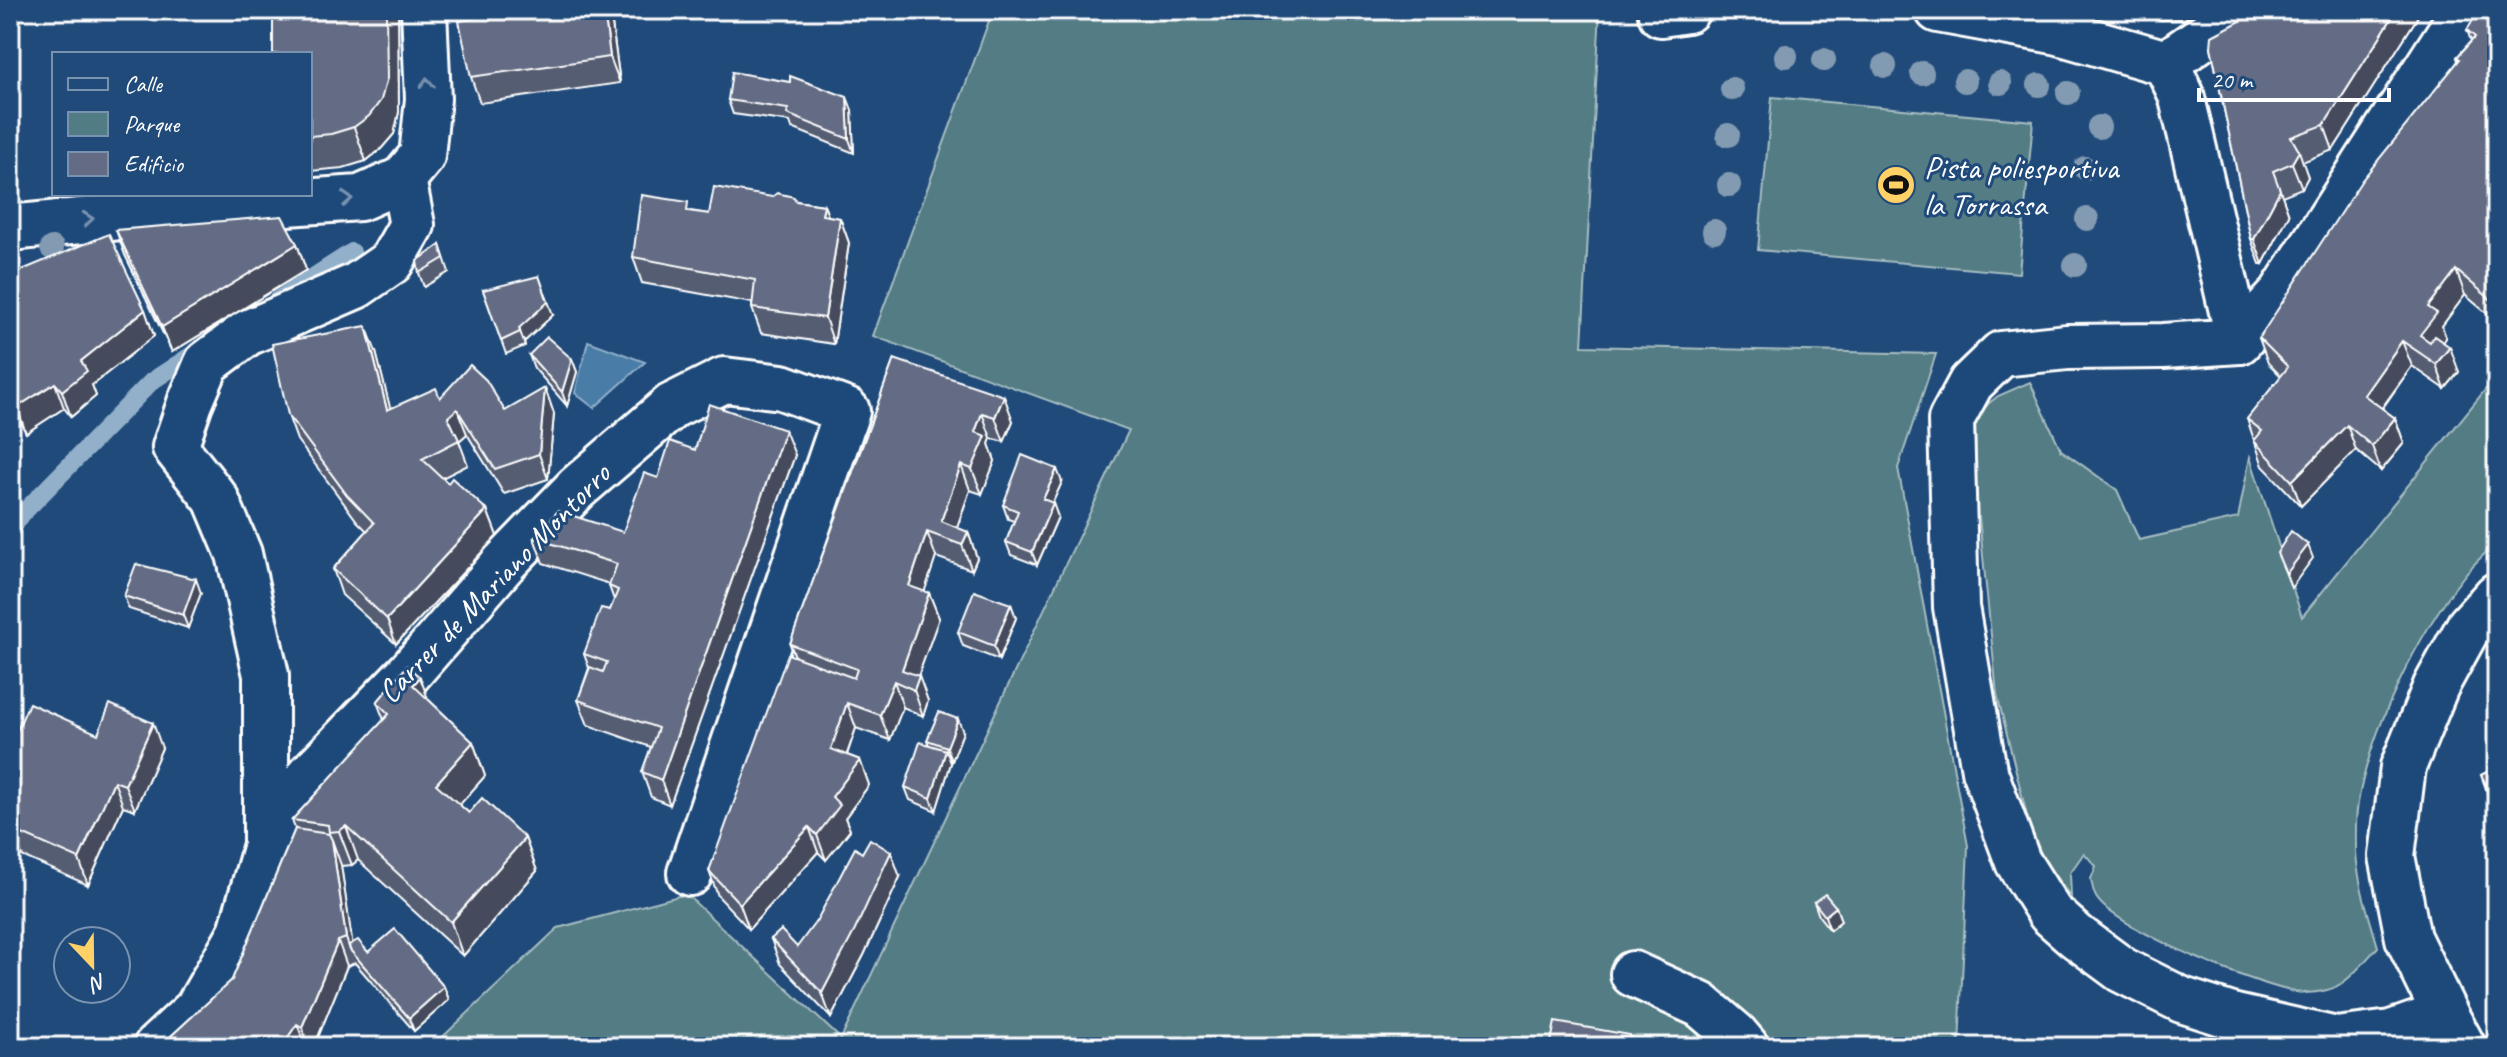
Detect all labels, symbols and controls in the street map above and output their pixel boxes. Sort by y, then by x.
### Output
legend [52,52,312,196]
scale bar [2199,52,2389,102]
text: 20 m [2211,65,2254,95]
text: Calle [124,69,164,99]
one-way arrow [419,76,436,89]
text: Parque [124,109,181,139]
place label: Pista poliesportiva la Torrassa [1924,147,2120,225]
text: Edificio [124,149,185,179]
sports icon: Pista poliesportiva la Torrassa [1875,164,1917,206]
one-way arrow [341,190,354,207]
one-way arrow [81,211,94,228]
street label: Carrer de Mariano Montorro [369,453,621,712]
north arrow [52,925,132,1005]
text: N [84,967,111,999]

